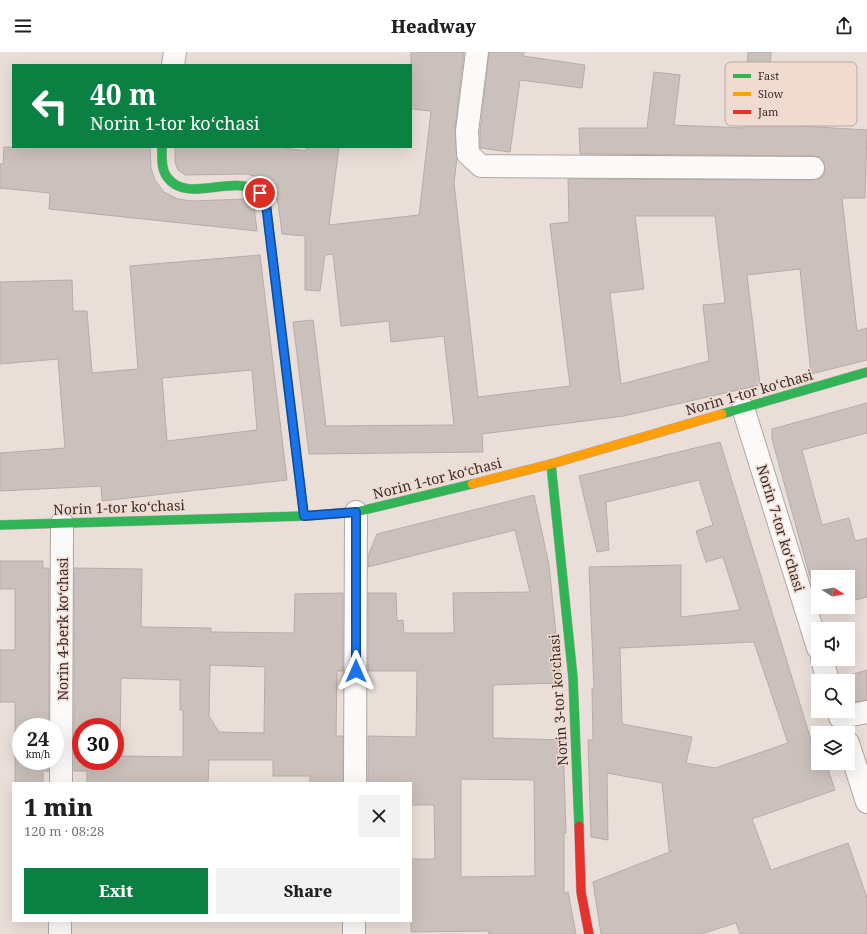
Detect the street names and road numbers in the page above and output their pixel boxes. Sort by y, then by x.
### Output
street label: Norin 1-tor koʻchasi [683,365,815,419]
street label: Norin 1-tor koʻchasi [371,453,504,503]
street label: Norin 7-tor koʻchasi [753,462,810,594]
street label: Norin 1-tor koʻchasi [53,495,186,519]
street label: Norin 4-berk koʻchasi [53,557,72,701]
street label: Norin 3-tor koʻchasi [544,633,572,766]

